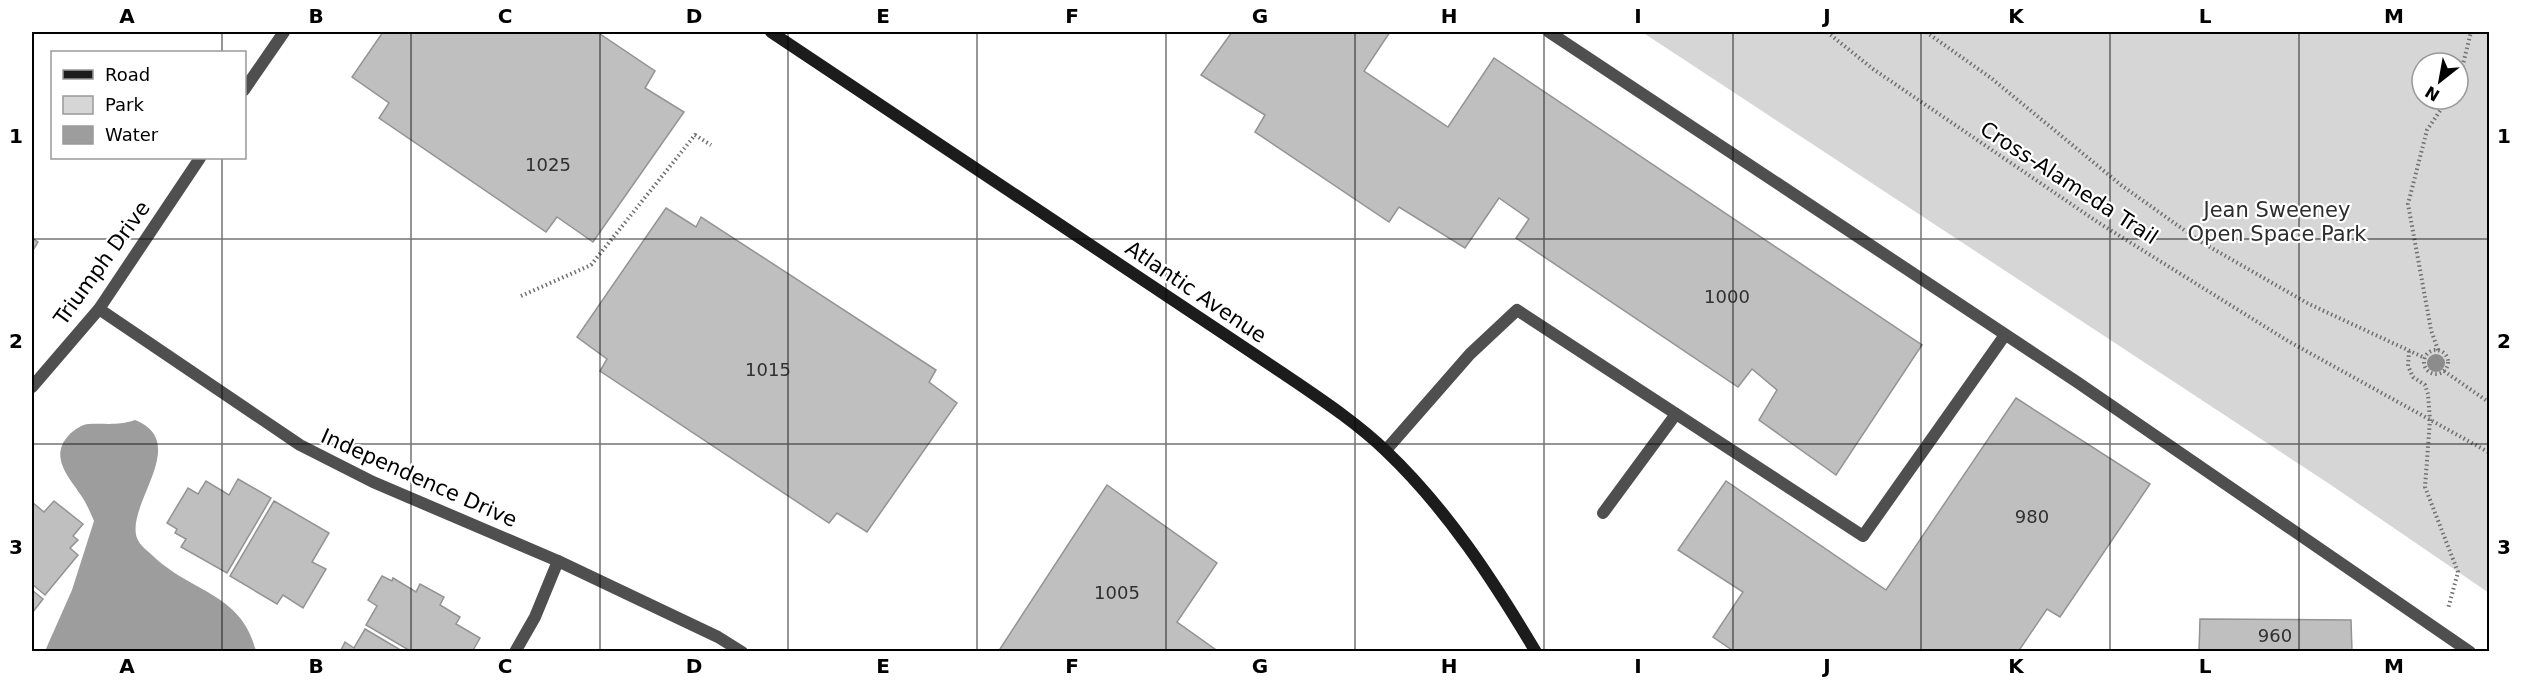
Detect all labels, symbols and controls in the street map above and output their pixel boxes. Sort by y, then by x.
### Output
text: A [119,4,135,28]
text: B [308,4,324,28]
text: C [498,4,512,28]
text: D [686,4,702,28]
text: E [876,4,890,28]
text: F [1065,4,1079,28]
text: G [1252,4,1268,28]
text: H [1441,4,1457,28]
text: I [1634,4,1642,28]
text: J [1821,4,1831,28]
text: K [2008,4,2025,28]
text: L [2199,4,2212,28]
text: M [2384,4,2404,28]
legend [51,51,246,159]
north arrow [2410,51,2470,111]
text: Road [105,64,150,85]
text: N [2422,82,2443,105]
text: Park [105,94,144,115]
street label: Cross-Alameda Trail [1976,117,2162,249]
text: 1 [9,124,23,148]
text: Water [105,124,159,145]
text: 1 [2497,124,2511,148]
house number: 1025 [525,154,571,175]
street label: Triumph Drive [48,196,155,330]
park label: Jean Sweeney Open Space Park [2188,198,2367,246]
street label: Atlantic Avenue [1121,236,1271,348]
house number: 1000 [1704,286,1750,307]
text: 2 [9,329,23,353]
text: 2 [2497,329,2511,353]
house number: 1015 [745,359,791,380]
street label: Independence Drive [317,424,521,532]
house number: 980 [2015,506,2049,527]
text: 3 [9,535,23,559]
text: 3 [2497,535,2511,559]
house number: 1005 [1094,582,1140,603]
house number: 960 [2258,625,2292,646]
text: A [119,654,135,678]
text: B [308,654,324,678]
text: C [498,654,512,678]
text: D [686,654,702,678]
text: E [876,654,890,678]
text: F [1065,654,1079,678]
text: G [1252,654,1268,678]
text: H [1441,654,1457,678]
text: I [1634,654,1642,678]
text: J [1821,654,1831,678]
text: K [2008,654,2025,678]
text: L [2199,654,2212,678]
text: M [2384,654,2404,678]

